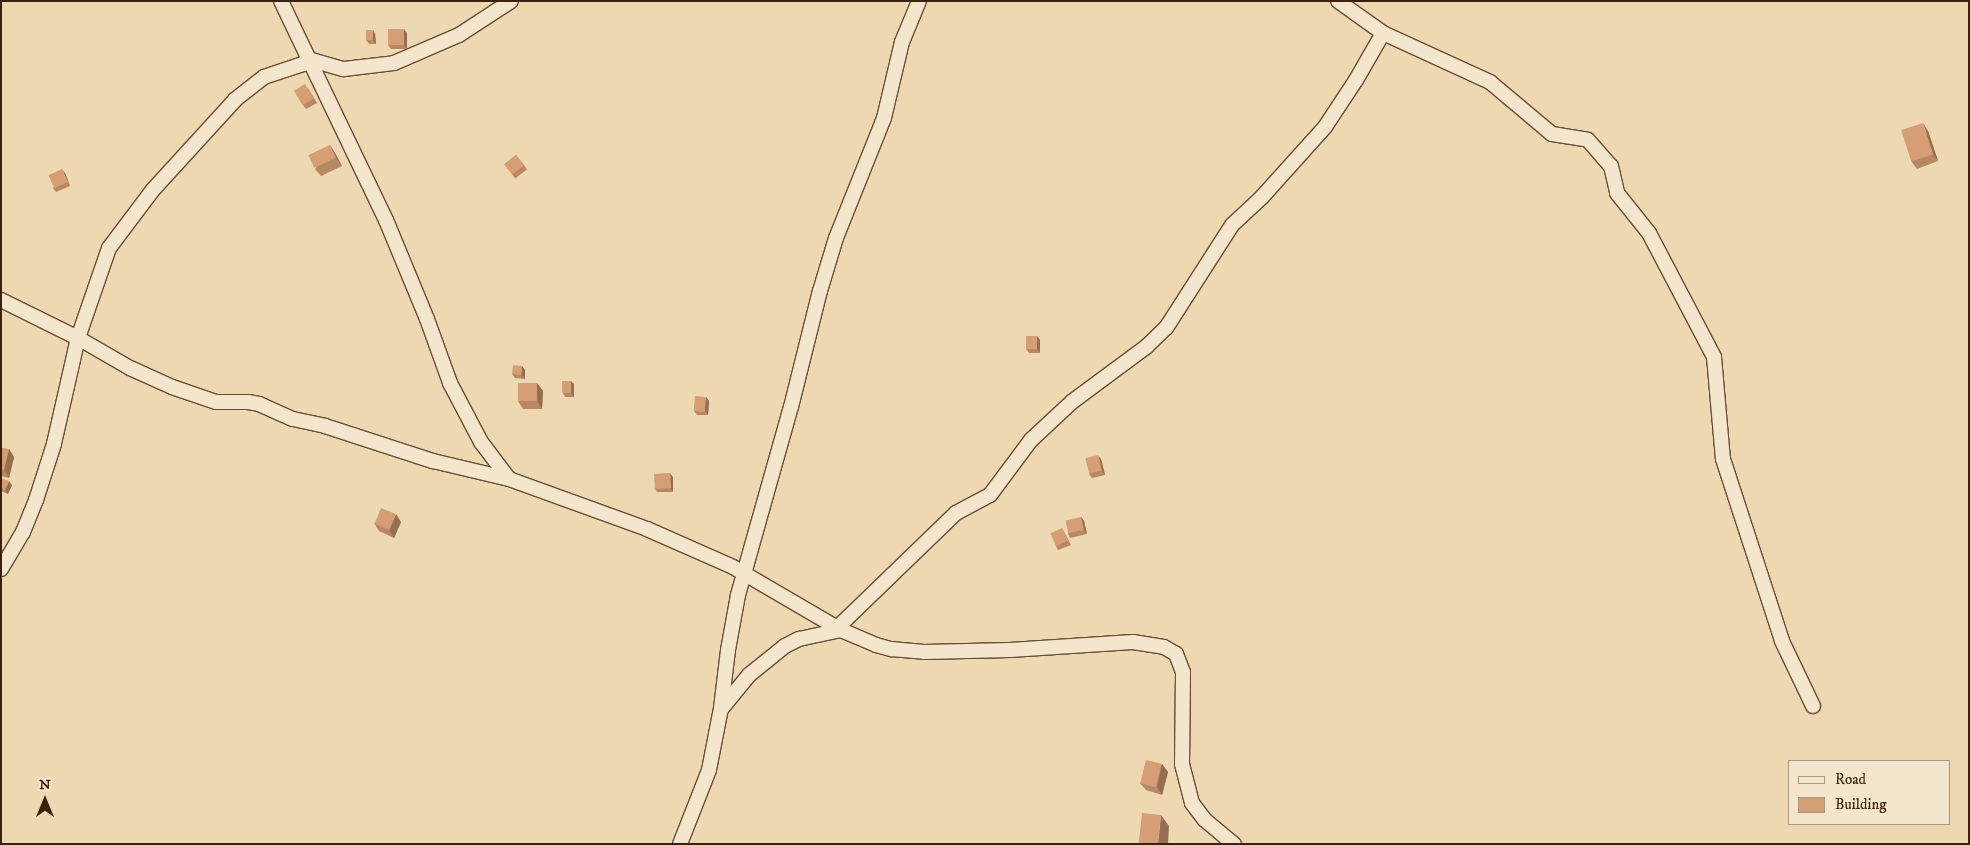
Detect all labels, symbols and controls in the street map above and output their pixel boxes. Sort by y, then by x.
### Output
legend [1788,760,1950,825]
text: Road [1835,770,1866,789]
north arrow [20,775,70,825]
text: N [39,776,51,794]
text: Building [1835,795,1887,814]

